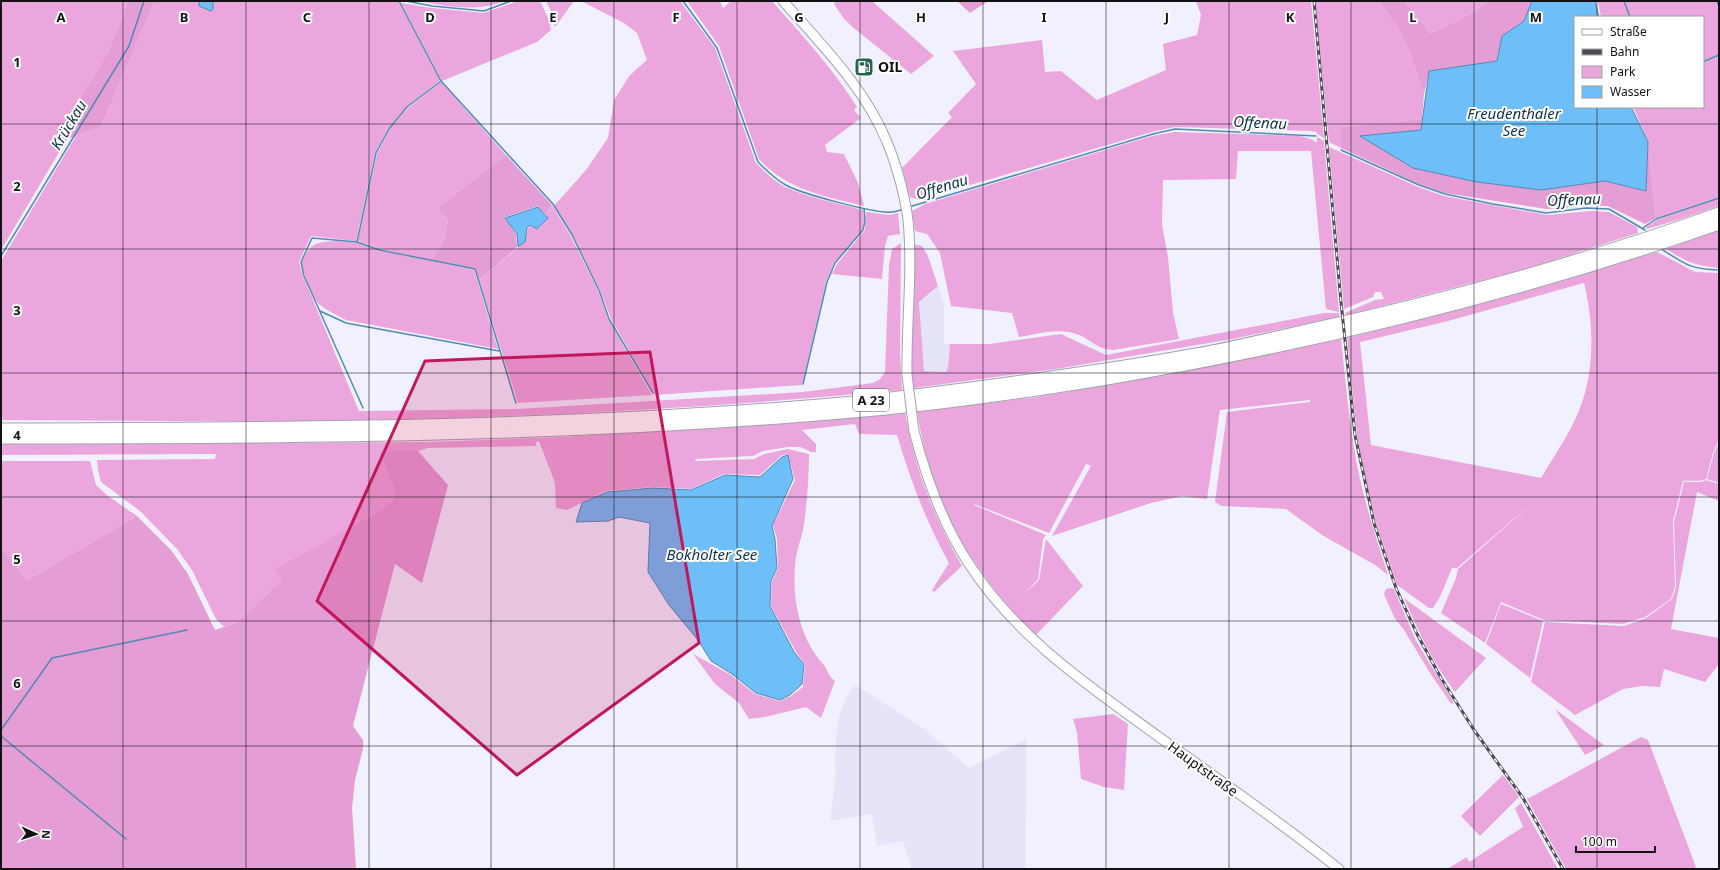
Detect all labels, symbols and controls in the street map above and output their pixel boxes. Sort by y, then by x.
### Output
text: A [57,8,66,26]
text: B [180,8,188,26]
text: C [303,8,311,26]
text: D [425,8,435,26]
text: E [549,8,557,26]
text: F [672,8,680,26]
text: G [794,8,804,26]
text: H [916,8,926,26]
text: I [1041,8,1047,26]
text: J [1164,8,1169,26]
text: K [1286,8,1295,26]
text: L [1409,8,1417,26]
text: M [1530,8,1542,26]
legend [1574,16,1704,108]
text: Straße [1610,23,1647,40]
text: Bahn [1610,43,1639,60]
text: 1 [13,53,21,71]
fuel station icon: OIL [853,56,875,78]
place label: OIL [878,57,903,76]
text: Park [1610,63,1636,80]
text: Wasser [1610,83,1651,100]
water label: Krückau [46,96,91,153]
water label: Freudenthaler See [1467,103,1562,140]
water label: Offenau [1233,111,1288,133]
water label: Offenau [913,169,971,203]
text: 2 [13,177,21,195]
water label: Offenau [1547,188,1601,210]
text: 3 [13,301,21,319]
road number: A 23 [853,389,889,411]
text: 4 [13,426,21,444]
water label: Bokholter See [667,544,758,564]
text: 5 [13,550,21,568]
text: 6 [13,674,21,692]
street label: Hauptstraße [1164,737,1242,801]
north arrow [16,814,56,854]
scale bar [1576,828,1655,854]
text: N [39,830,54,839]
text: 100 m [1582,833,1617,850]

